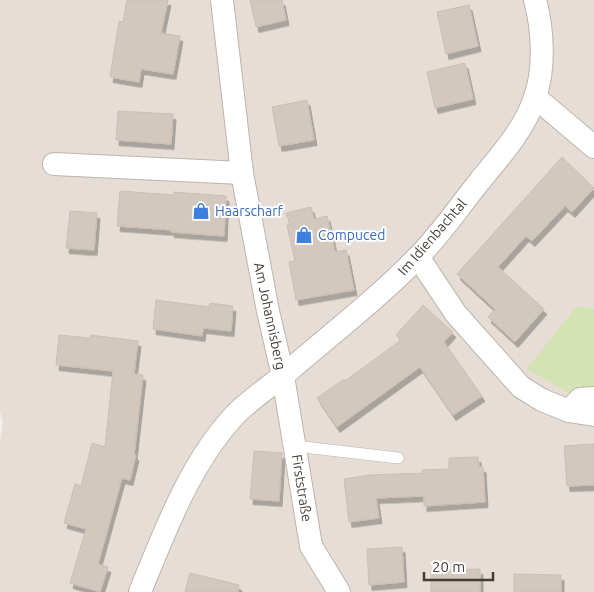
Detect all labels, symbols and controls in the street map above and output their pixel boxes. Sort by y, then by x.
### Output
street label: Im Idienbachtal [394,195,470,278]
shop icon: Haarscharf [191,201,211,221]
place label: Haarscharf [215,203,284,219]
shop icon: Compuced [294,225,314,245]
place label: Compuced [318,227,385,243]
street label: Am Johannisberg [251,261,289,371]
street label: Firststraße [289,453,315,523]
scale bar [424,550,493,582]
text: 20 m [432,558,465,575]

